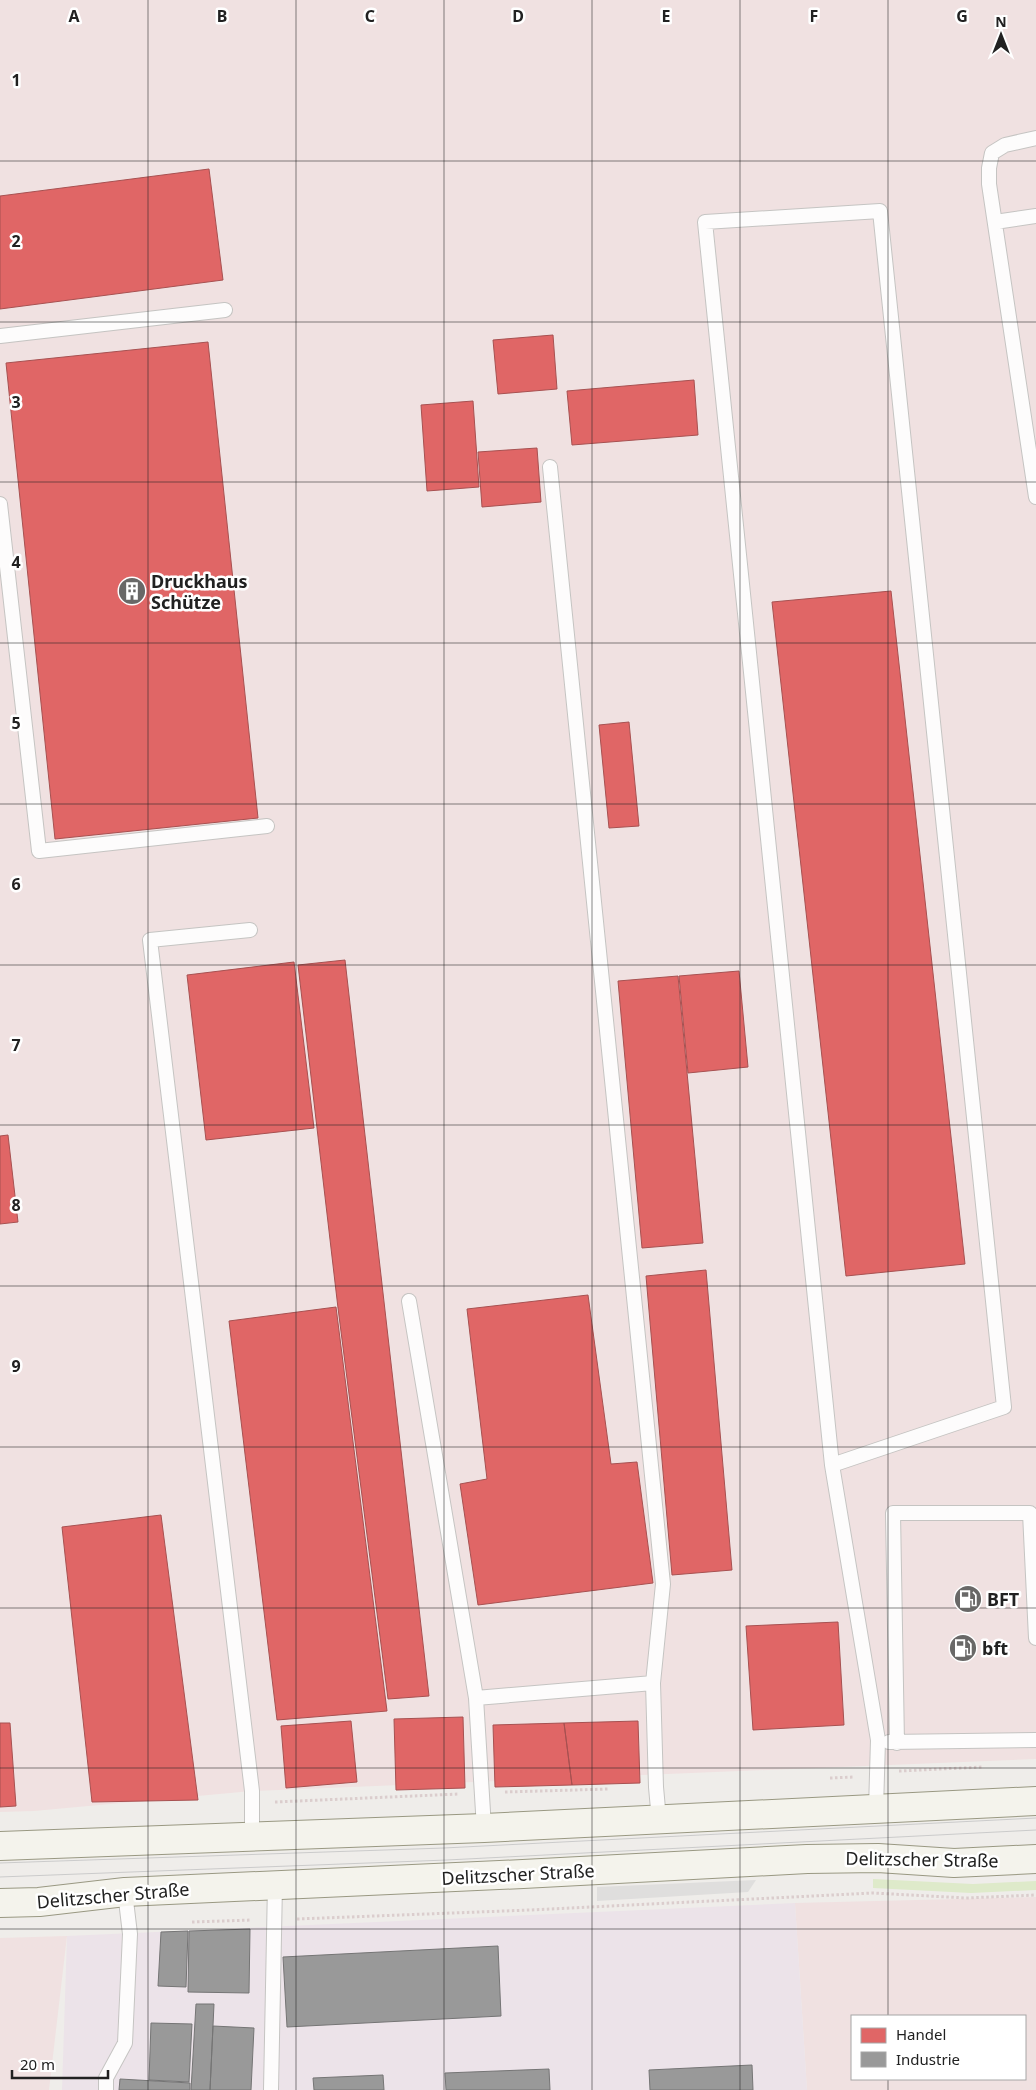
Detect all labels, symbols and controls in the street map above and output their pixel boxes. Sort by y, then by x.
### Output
text: A [68,5,80,27]
text: B [217,5,227,27]
text: C [365,5,375,27]
text: D [512,5,524,27]
text: E [662,5,671,27]
text: F [810,5,818,27]
text: G [956,5,968,27]
north arrow [976,10,1026,60]
text: N [995,12,1007,31]
text: 1 [11,69,21,91]
text: 2 [11,230,21,252]
text: 3 [11,391,21,413]
text: 4 [11,551,21,573]
place label: Druckhaus Schütze [151,569,248,614]
building icon: Druckhaus Schütze [117,576,147,606]
text: 5 [11,712,21,734]
text: 6 [11,873,21,895]
text: 7 [11,1034,21,1056]
text: 8 [11,1194,21,1216]
text: 9 [11,1355,21,1377]
fuel station icon: BFT [953,1584,983,1614]
place label: BFT [987,1587,1020,1611]
fuel station icon: bft [948,1633,978,1663]
place label: bft [982,1636,1008,1660]
street label: Delitzscher Straße [845,1846,999,1872]
street label: Delitzscher Straße [441,1858,595,1890]
street label: Delitzscher Straße [36,1876,190,1914]
legend [851,2015,1026,2080]
text: Handel [896,2024,946,2044]
scale bar [12,2048,109,2080]
text: Industrie [896,2049,960,2069]
text: 20 m [20,2054,55,2074]

